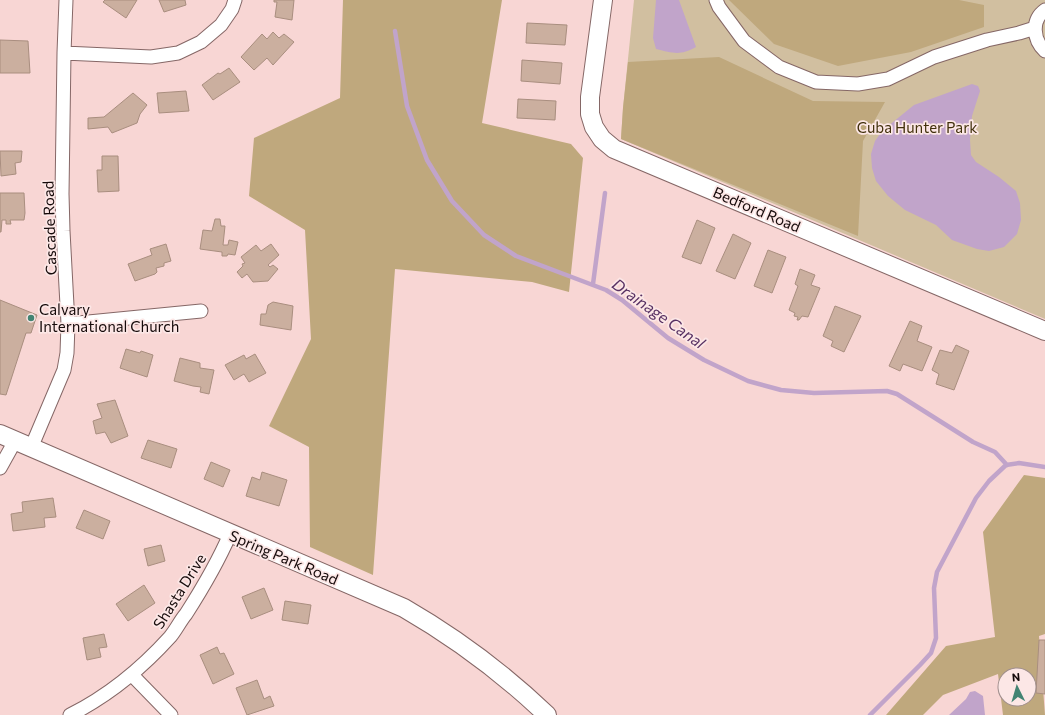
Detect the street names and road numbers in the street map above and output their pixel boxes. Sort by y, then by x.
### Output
street label: Cascade Road [38,180,60,276]
street label: Bedford Road [711,183,803,235]
street label: Spring Park Road [227,526,341,588]
street label: Shasta Drive [149,550,209,632]

